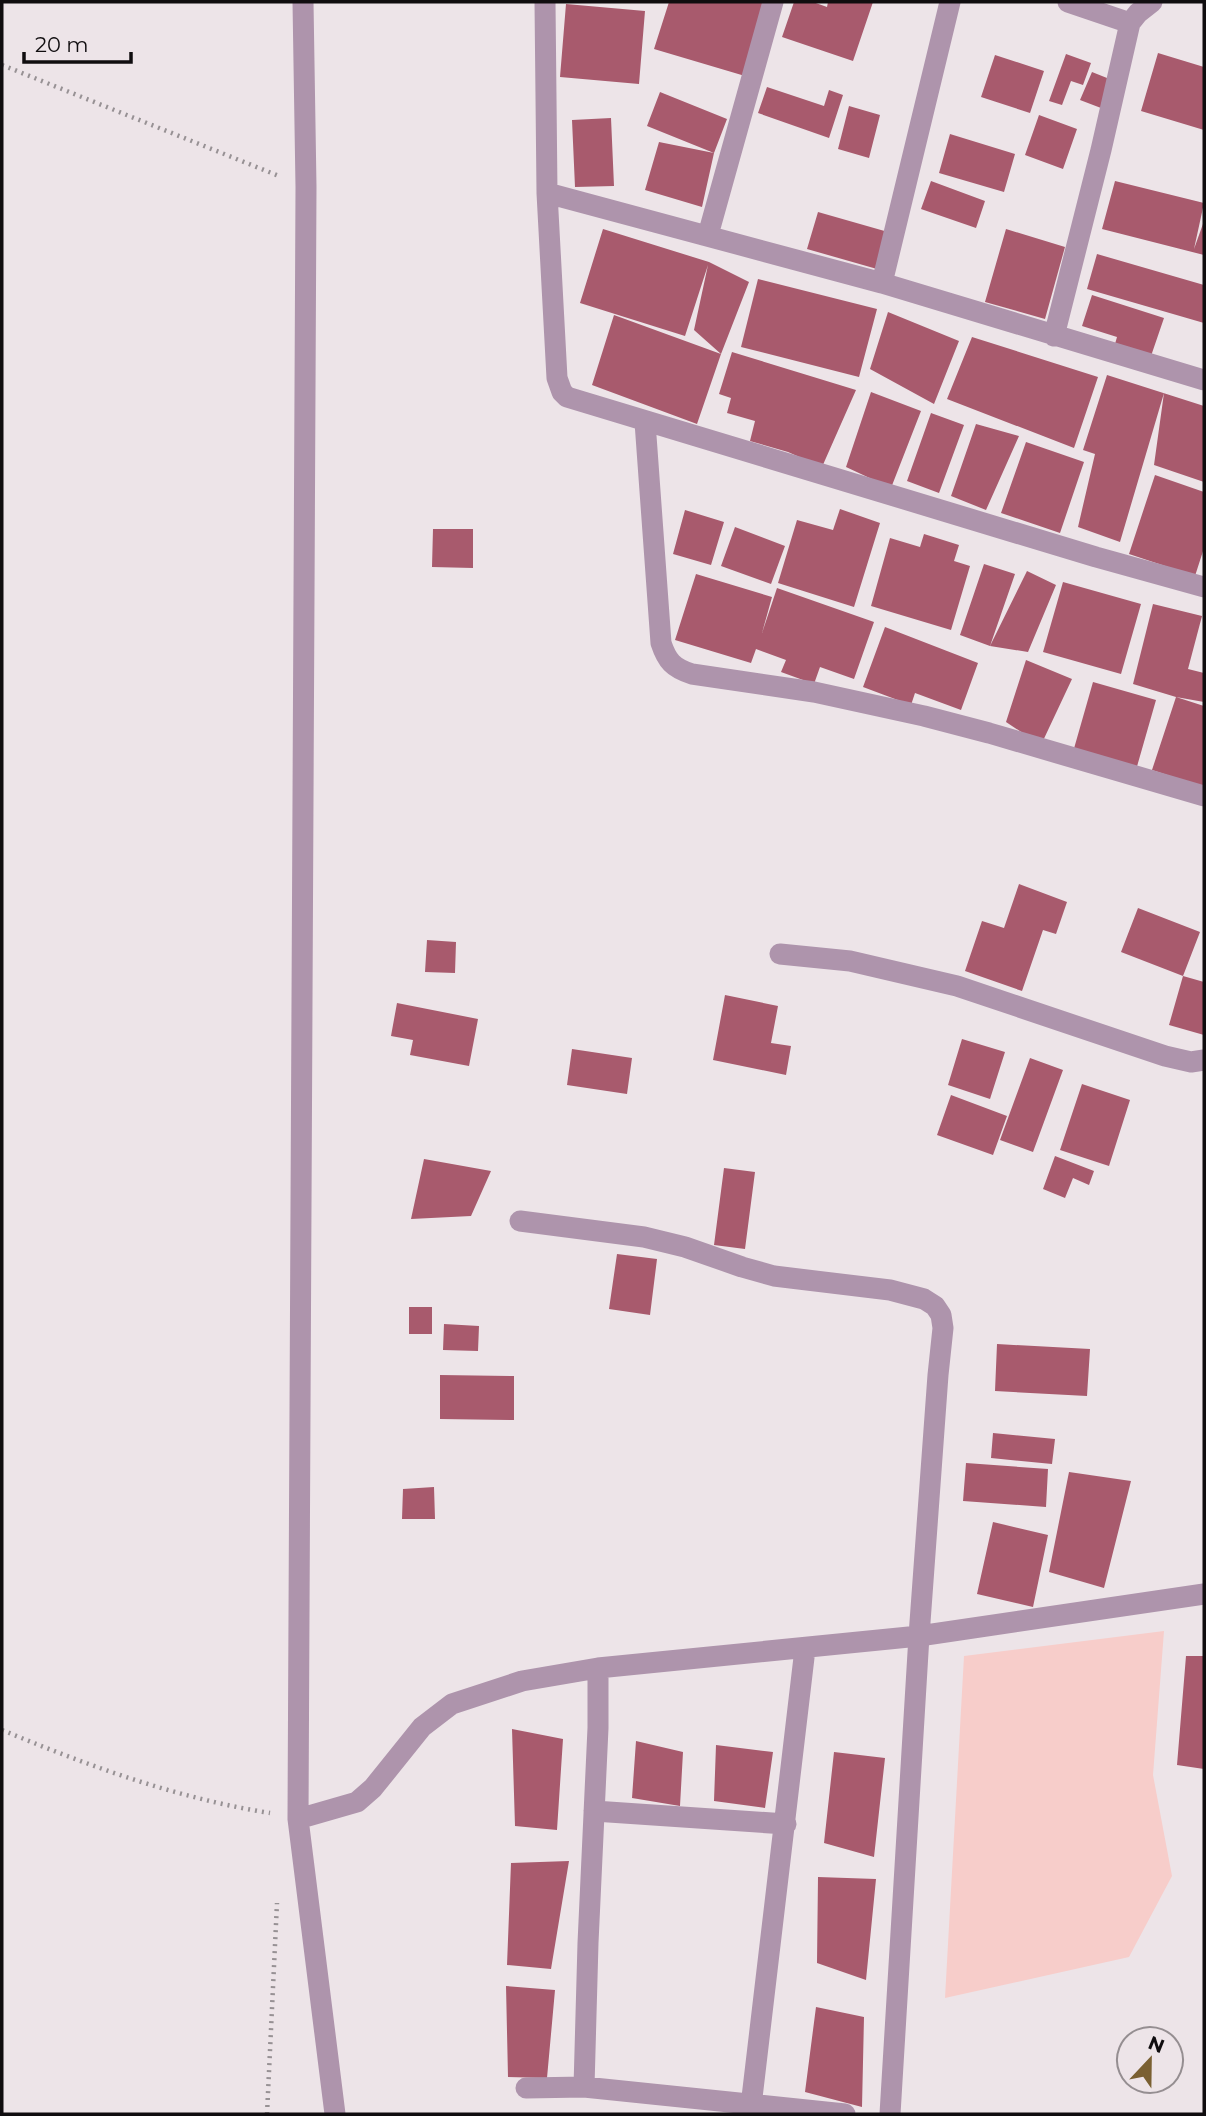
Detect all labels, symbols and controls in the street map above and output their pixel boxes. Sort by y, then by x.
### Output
scale bar [24,21,131,65]
text: 20 m [35,32,89,57]
north arrow [1115,2025,1185,2095]
text: N [1145,2031,1168,2058]

